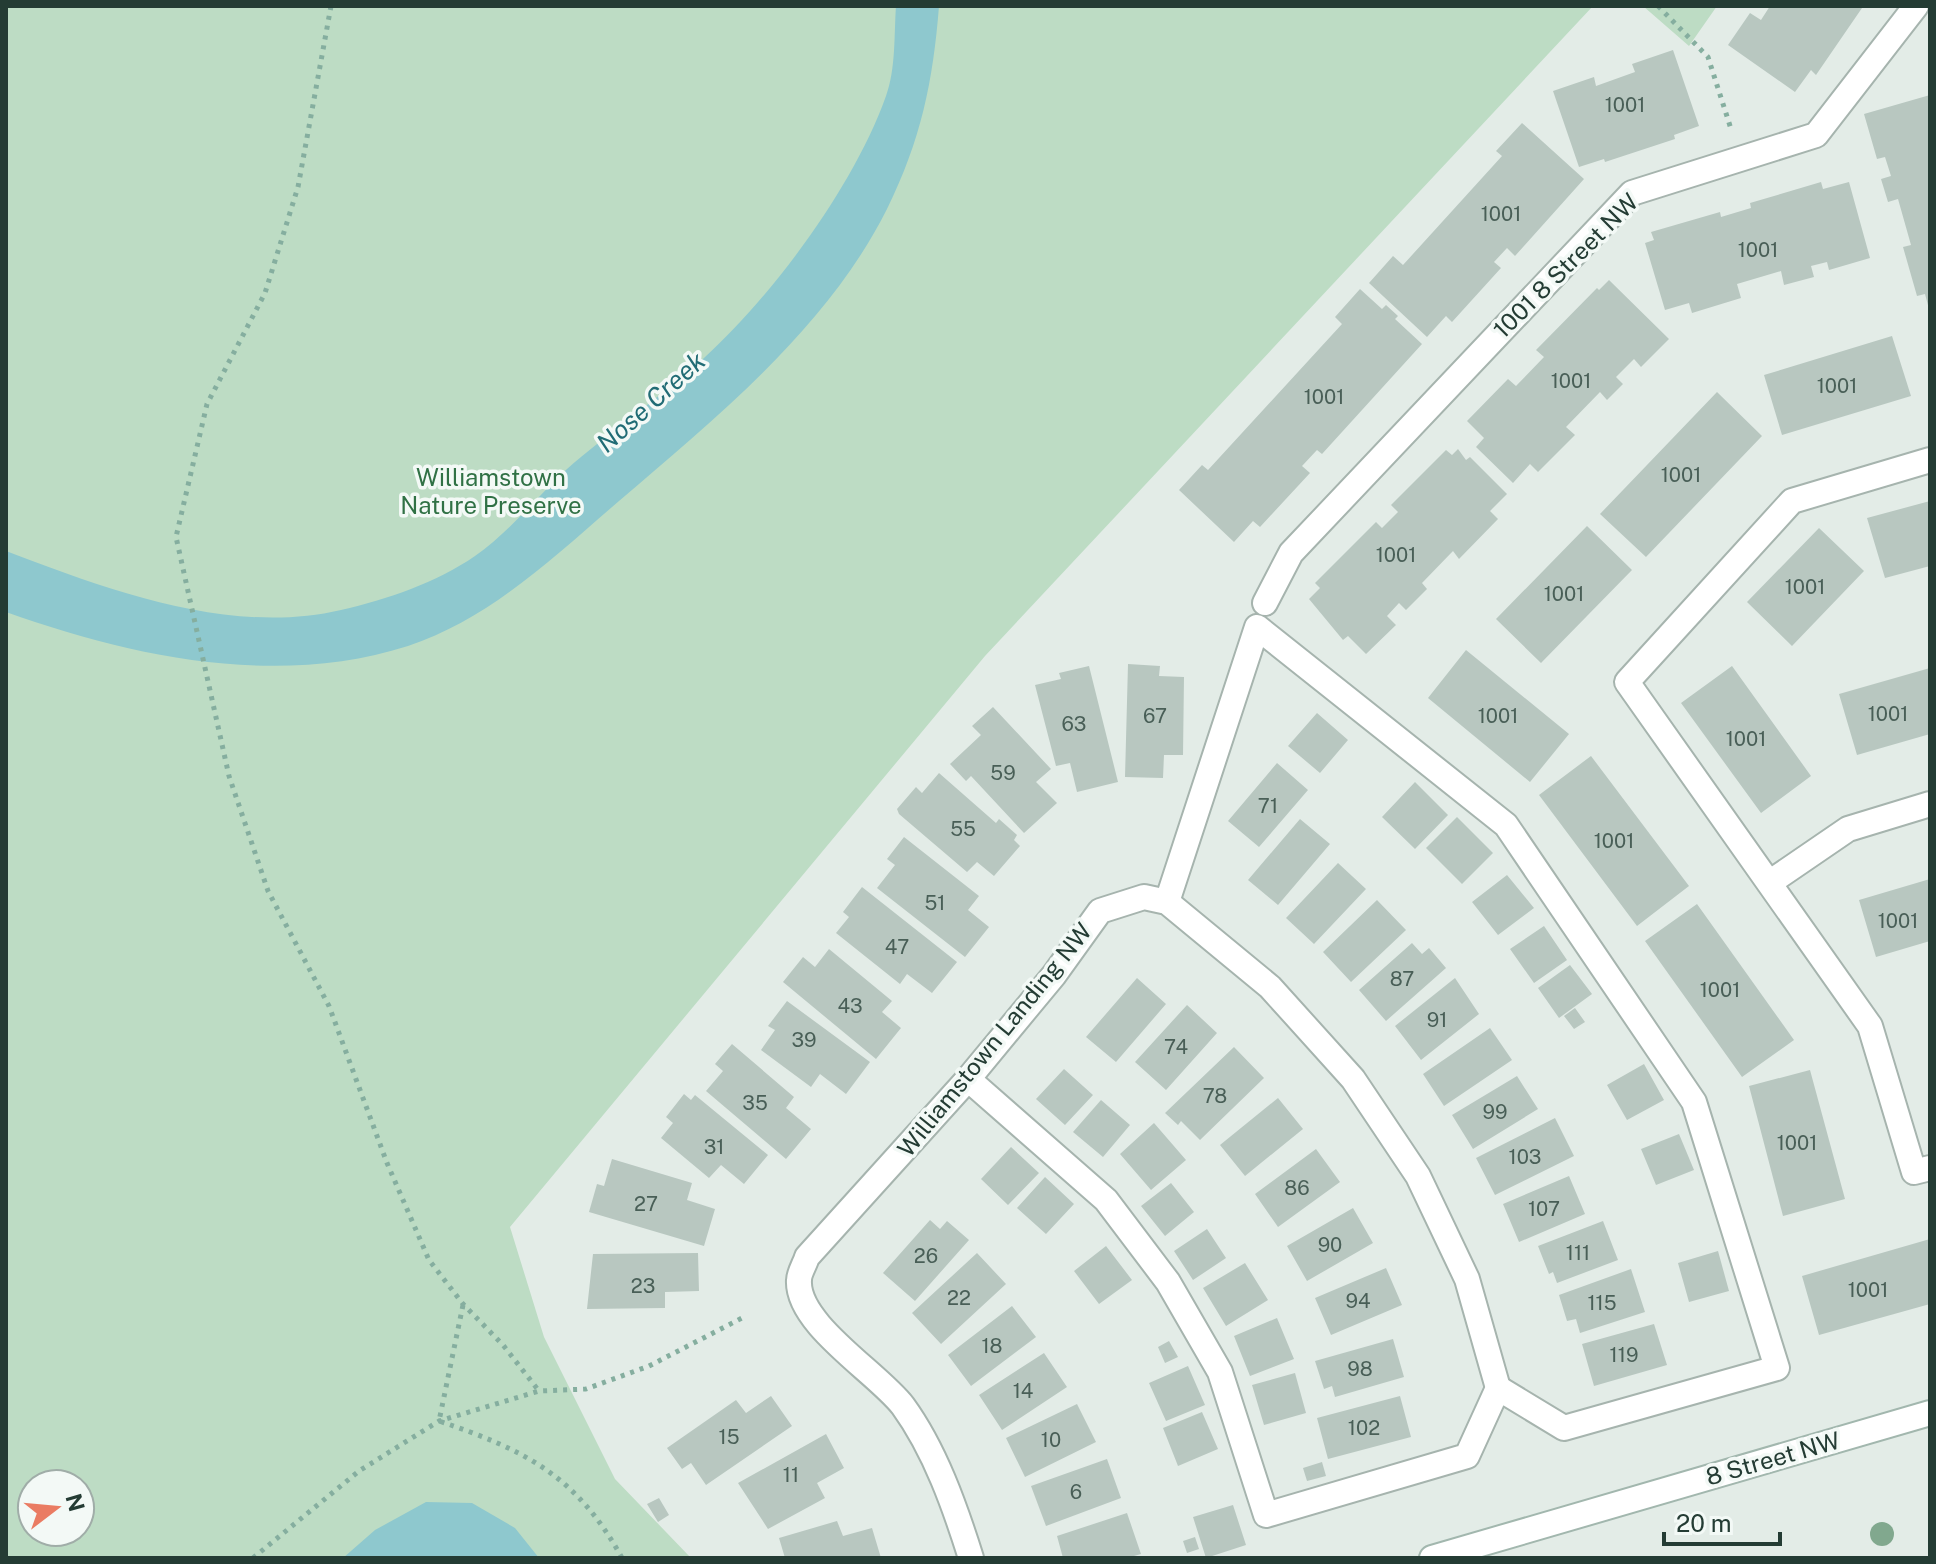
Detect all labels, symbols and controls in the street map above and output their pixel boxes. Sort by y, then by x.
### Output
house number: 1001 [1605,93,1645,117]
street label: 1001 8 Street NW [1487,187,1643,343]
house number: 1001 [1481,202,1521,226]
house number: 1001 [1738,238,1778,262]
water label: Nose Creek [590,345,711,458]
house number: 1001 [1551,369,1591,393]
house number: 1001 [1817,374,1857,398]
house number: 1001 [1304,385,1344,409]
park label: Williamstown Nature Preserve [400,463,582,519]
house number: 1001 [1661,463,1701,487]
house number: 1001 [1376,543,1416,567]
house number: 1001 [1785,575,1825,599]
house number: 1001 [1544,582,1584,606]
house number: 1001 [1868,702,1908,726]
house number: 67 [1143,704,1167,728]
house number: 1001 [1478,704,1518,728]
house number: 63 [1062,712,1086,736]
house number: 1001 [1726,727,1766,751]
house number: 59 [990,761,1016,785]
house number: 71 [1258,794,1278,818]
house number: 55 [950,817,976,841]
house number: 1001 [1594,829,1634,853]
house number: 51 [925,891,945,915]
house number: 1001 [1878,909,1918,933]
street label: Williamstown Landing NW [891,917,1097,1162]
house number: 47 [885,935,909,959]
house number: 87 [1390,967,1414,991]
house number: 1001 [1700,978,1740,1002]
house number: 43 [837,994,863,1018]
house number: 91 [1427,1008,1447,1032]
house number: 39 [792,1028,816,1052]
house number: 74 [1164,1035,1188,1059]
house number: 78 [1203,1084,1227,1108]
house number: 35 [742,1091,768,1115]
house number: 99 [1483,1100,1507,1124]
house number: 1001 [1777,1131,1817,1155]
house number: 31 [704,1135,724,1159]
house number: 103 [1509,1145,1541,1169]
house number: 86 [1284,1176,1310,1200]
house number: 27 [634,1192,658,1216]
house number: 107 [1528,1197,1560,1221]
house number: 90 [1318,1233,1342,1257]
house number: 111 [1566,1241,1590,1265]
house number: 26 [914,1244,938,1268]
house number: 23 [631,1274,655,1298]
house number: 1001 [1848,1278,1888,1302]
house number: 22 [947,1286,971,1310]
house number: 94 [1345,1289,1371,1313]
house number: 115 [1587,1291,1617,1315]
house number: 18 [981,1334,1003,1358]
house number: 119 [1610,1343,1638,1367]
house number: 98 [1347,1357,1373,1381]
house number: 14 [1013,1379,1033,1403]
house number: 102 [1348,1416,1380,1440]
house number: 15 [719,1425,739,1449]
street label: 8 Street NW [1702,1425,1843,1491]
house number: 10 [1041,1428,1061,1452]
house number: 11 [783,1463,799,1487]
north arrow [16,1468,96,1548]
house number: 6 [1070,1480,1082,1504]
text: N [60,1491,90,1514]
scale bar [1664,1496,1780,1546]
text: 20 m [1676,1509,1732,1537]

